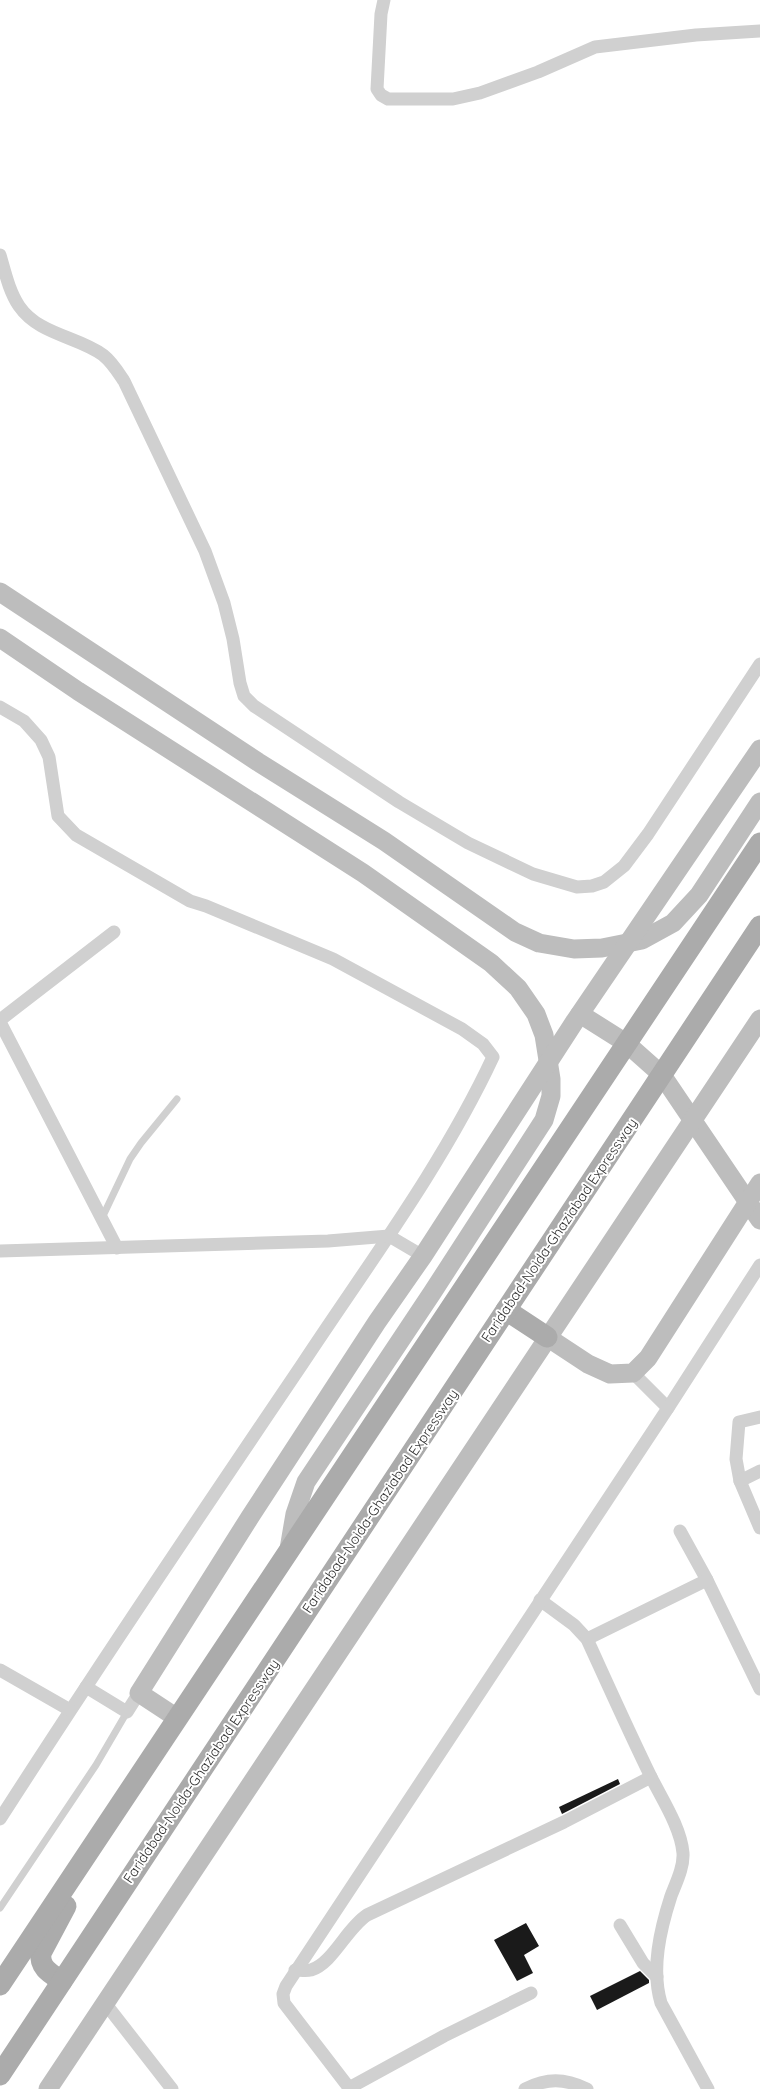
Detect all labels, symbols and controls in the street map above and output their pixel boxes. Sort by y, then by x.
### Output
street label: Faridabad-Noida-Ghaziabad Expressway [477,1115,641,1345]
street label: Faridabad-Noida-Ghaziabad Expressway [298,1386,462,1616]
street label: Faridabad-Noida-Ghaziabad Expressway [119,1656,283,1886]

